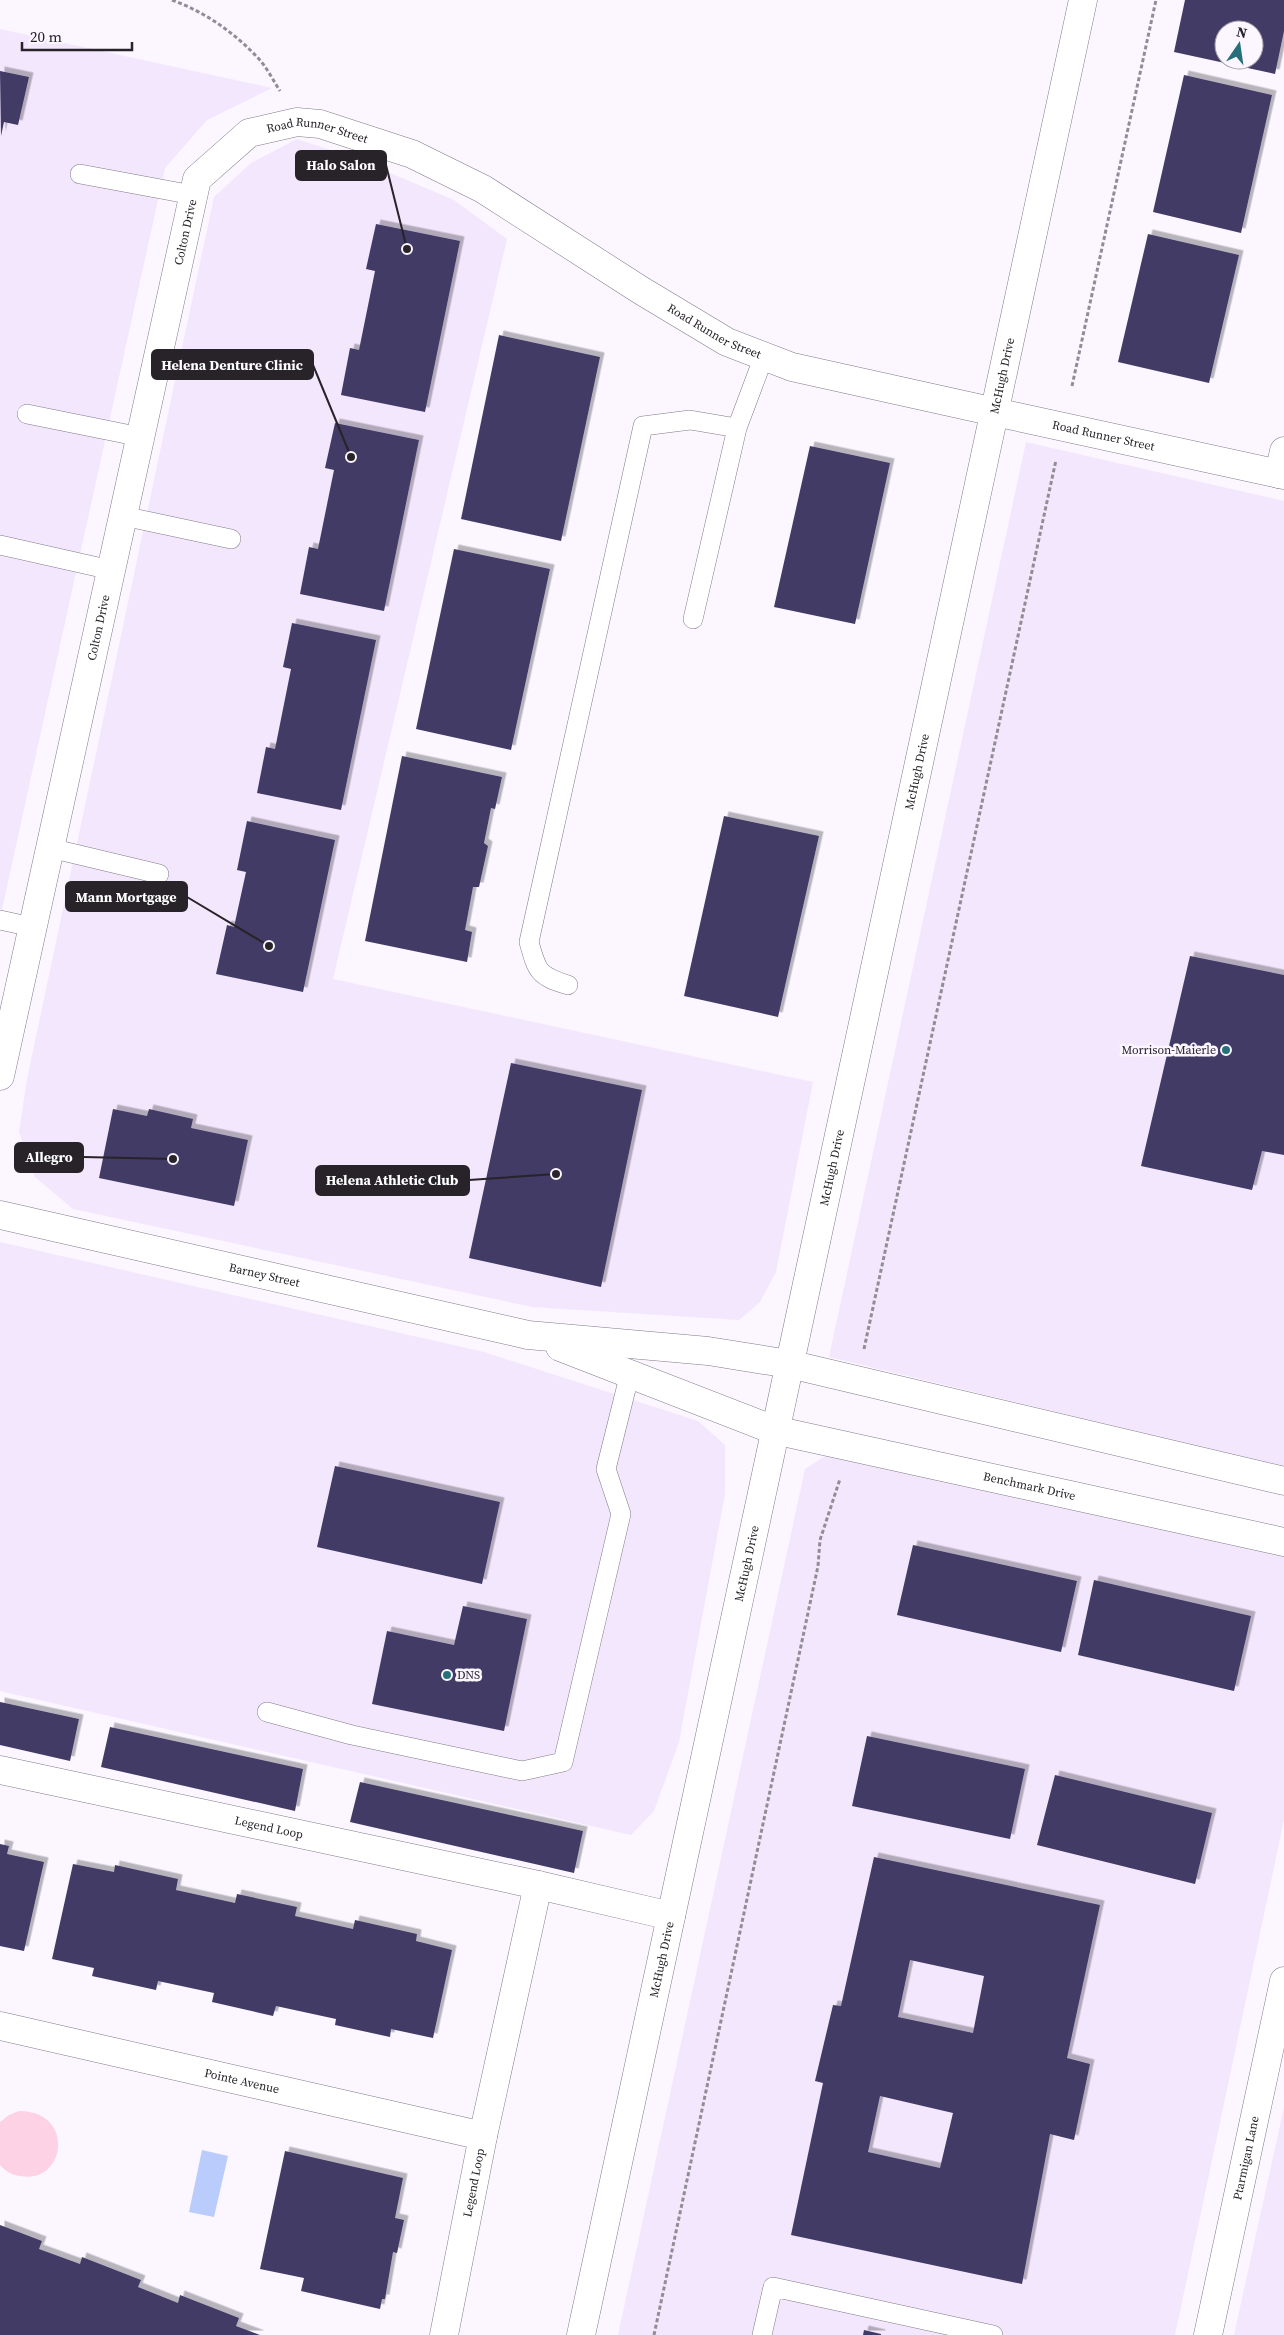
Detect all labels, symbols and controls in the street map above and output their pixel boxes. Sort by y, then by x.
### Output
scale bar [22,20,132,52]
north arrow [1214,20,1264,70]
text: N [1235,21,1249,43]
text: 20 m [30,26,62,47]
street label: Road Runner Street [265,114,370,147]
callout: Halo Salon [296,151,386,180]
text: Halo Salon [306,155,376,175]
street label: Colton Drive [170,198,200,267]
street label: Road Runner Street [664,300,764,362]
street label: McHugh Drive [986,336,1018,415]
callout: Helena Denture Clinic [152,350,313,379]
text: Helena Denture Clinic [161,355,303,375]
street label: Road Runner Street [1051,417,1156,455]
street label: Colton Drive [83,593,113,662]
street label: McHugh Drive [901,732,933,811]
callout: Mann Mortgage [66,882,187,911]
text: Mann Mortgage [76,887,176,907]
place label: Morrison-Maierle [1121,1042,1216,1058]
marker: Morrison-Maierle [1220,1044,1232,1056]
street label: McHugh Drive [816,1128,848,1207]
callout: Allegro [15,1143,83,1172]
text: Allegro [25,1147,73,1167]
callout: Helena Athletic Club [316,1166,469,1195]
text: Helena Athletic Club [326,1170,459,1190]
street label: Barney Street [227,1259,301,1291]
street label: Benchmark Drive [982,1468,1077,1504]
street label: McHugh Drive [731,1524,763,1603]
place label: DNS [457,1667,480,1683]
marker: DNS [441,1669,453,1681]
street label: Legend Loop [233,1812,305,1843]
street label: McHugh Drive [646,1920,678,1999]
street label: Pointe Avenue [203,2065,281,2097]
street label: Ptarmigan Lane [1229,2115,1263,2202]
street label: Legend Loop [459,2147,488,2219]

